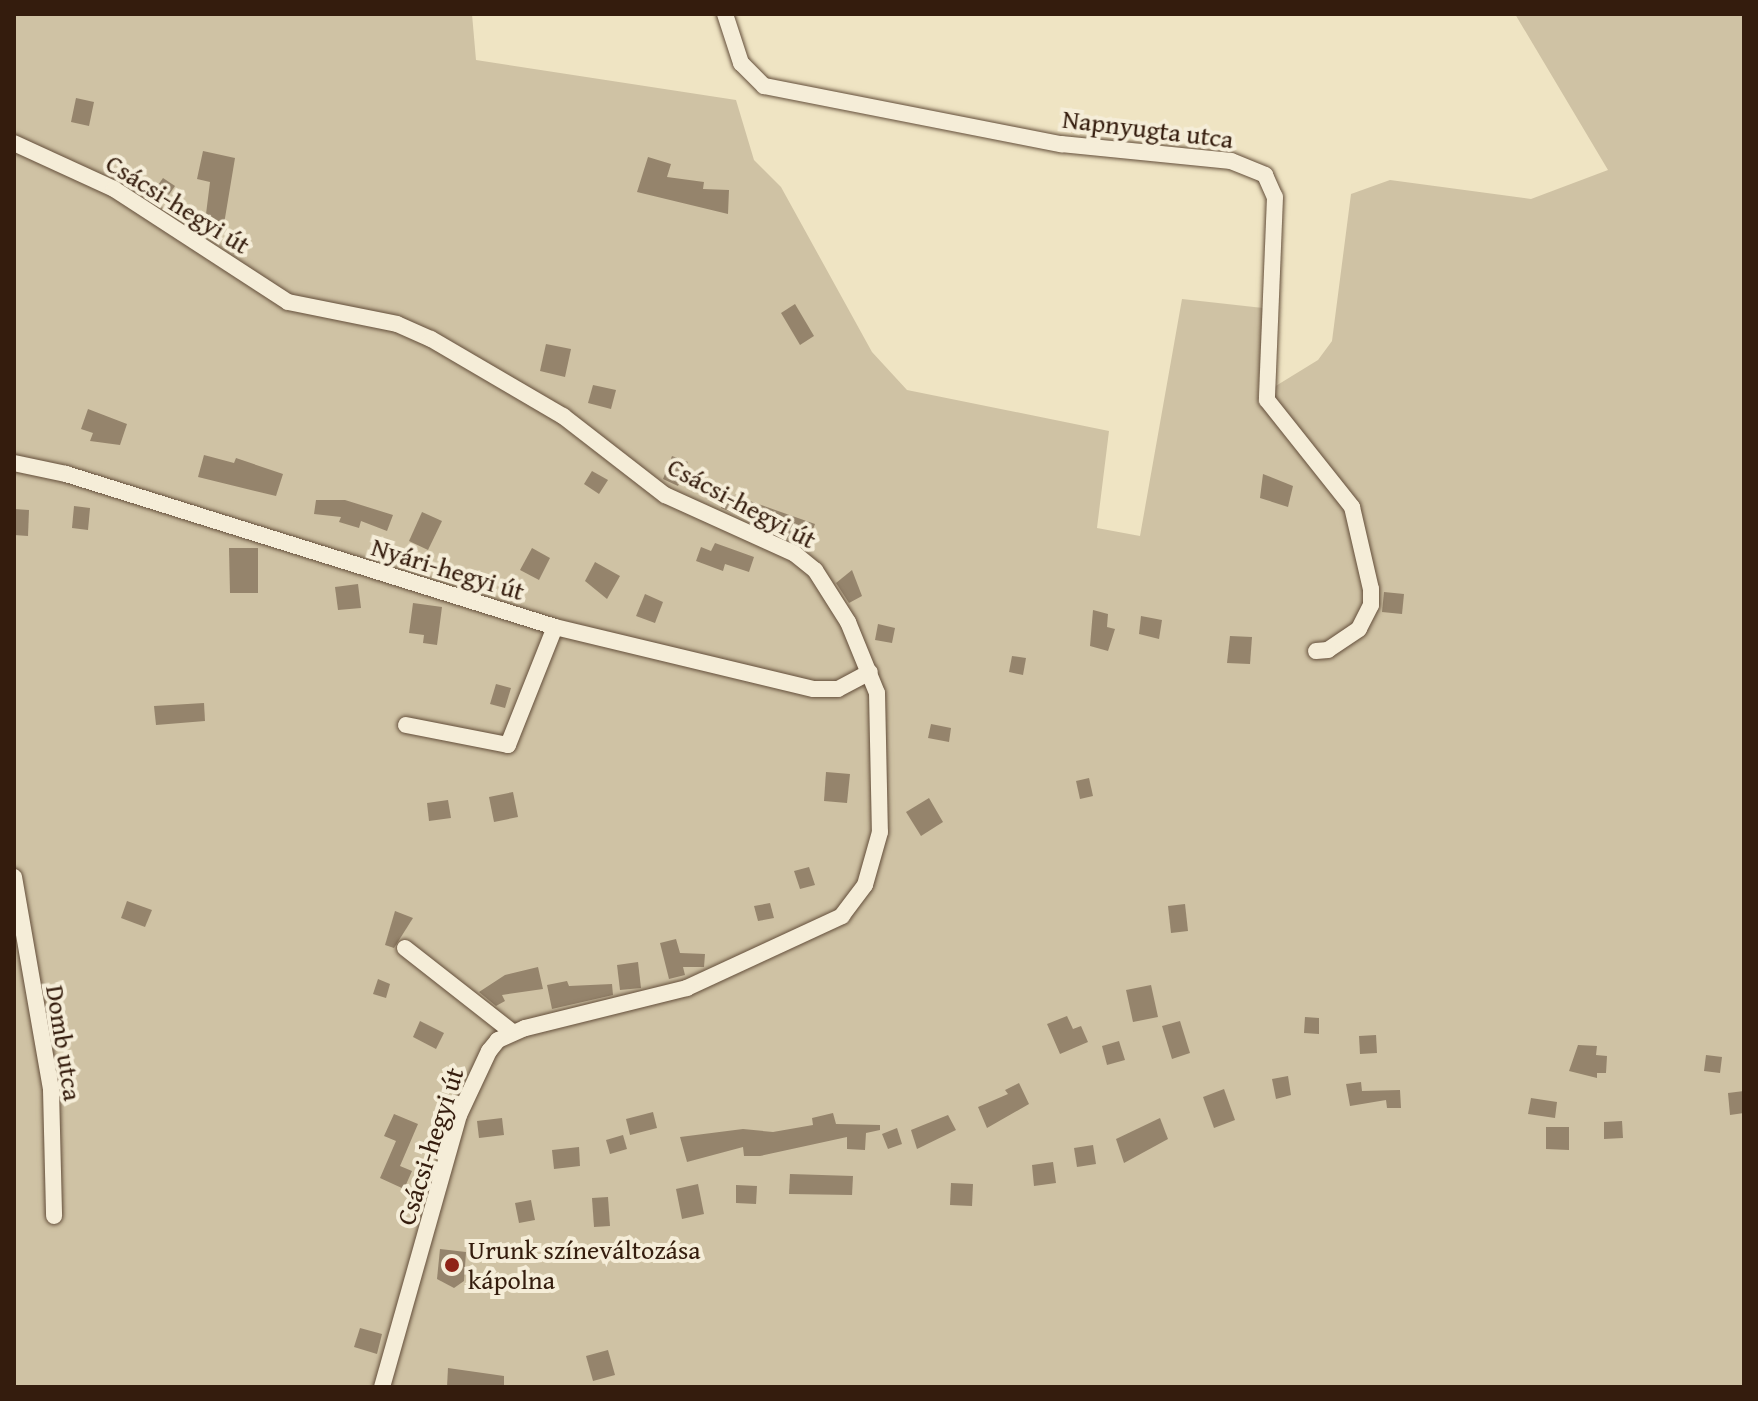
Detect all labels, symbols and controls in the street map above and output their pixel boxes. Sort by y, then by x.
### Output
street label: Napnyugta utca [1061,103,1235,155]
street label: Csácsi-hegyi út [100,147,256,261]
street label: Csácsi-hegyi út [662,451,822,555]
street label: Nyári-hegyi út [368,531,528,607]
street label: Domb utca [39,983,89,1103]
street label: Csácsi-hegyi út [390,1063,470,1229]
place label: Urunk színeváltozása kápolna [468,1234,700,1296]
marker: Urunk színeváltozása kápolna [443,1256,461,1274]

